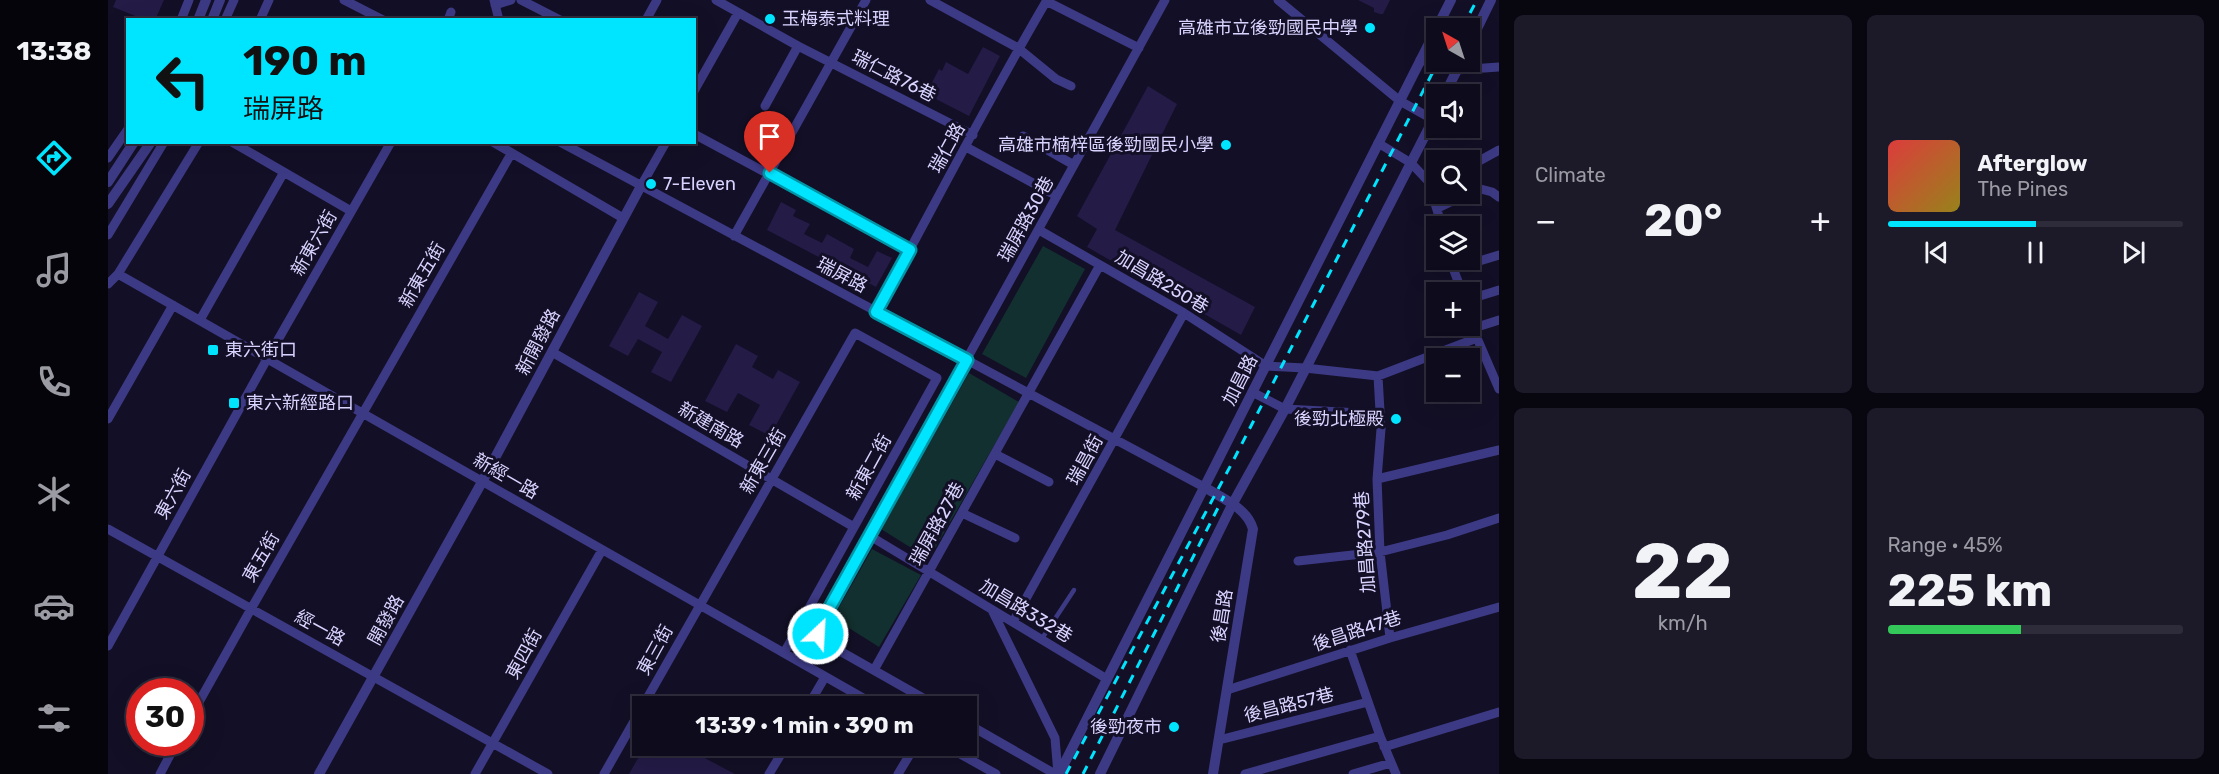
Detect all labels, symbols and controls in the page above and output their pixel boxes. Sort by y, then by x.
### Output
place label: 玉梅泰式料理 [782,8,890,30]
marker: 玉梅泰式料理 [763,12,777,26]
place label: 高雄市立後勁國民中學 [1178,17,1358,39]
north arrow [1426,18,1480,72]
map controls [1426,18,1480,402]
marker: 高雄市立後勁國民中學 [1363,21,1377,35]
text: 13:38 [16,35,92,67]
text: 190 m [243,36,367,86]
icon: left [144,42,222,120]
street label: 瑞仁路76巷 [848,45,940,107]
button: sound [1426,84,1480,138]
text: 瑞屏路 [243,93,324,125]
pin [744,111,795,173]
street label: 瑞仁路 [924,119,970,177]
icon: arrive [753,120,786,153]
place label: 高雄市楠梓區後勁國民小學 [998,134,1214,156]
icon: directions [33,137,75,179]
marker: 高雄市楠梓區後勁國民小學 [1219,138,1233,152]
button: search [1426,150,1480,204]
text: Afterglow [1978,150,2088,177]
text: Climate [1535,163,1606,187]
street label: 瑞屏路30巷 [994,172,1058,266]
place label: 7-Eleven [663,173,736,195]
marker: 7-Eleven [644,177,658,191]
text: The Pines [1978,177,2068,201]
text: 20° [1644,194,1722,247]
text: − [1535,201,1556,240]
text: + [1810,201,1831,240]
street label: 新東六街 [286,206,342,280]
button: layers [1426,216,1480,270]
icon: previous [1920,236,1953,269]
icon: pause [2019,236,2052,269]
icon: next [2117,236,2150,269]
street label: 新東五街 [394,238,450,312]
street label: 加昌路250巷 [1111,246,1213,318]
icon: music [33,249,75,291]
street label: 瑞屏路 [813,253,871,297]
button: + [1426,282,1480,336]
street label: 新開發路 [511,305,565,379]
place label: 東六街口 [225,339,297,361]
marker: 東六街口 [206,343,220,357]
button: − [1426,348,1480,402]
street label: 加昌路 [1218,351,1262,409]
icon: phone [33,361,75,403]
place label: 東六新經路口 [246,392,354,414]
marker: 東六新經路口 [227,396,241,410]
street label: 新建南路 [674,397,748,453]
place label: 後勁北極殿 [1294,408,1384,430]
marker: 後勁北極殿 [1389,412,1403,426]
street label: 新東三街 [735,424,791,498]
street label: 新東二街 [842,430,896,504]
street label: 瑞昌街 [1062,431,1108,489]
street label: 新經一路 [469,448,543,504]
street label: 東六街 [150,465,196,523]
icon: climate [33,473,75,515]
street label: 瑞屏路27巷 [905,479,969,569]
street label: 加昌路279巷 [1350,490,1380,594]
text: 22 [1632,525,1733,618]
street label: 東五街 [238,528,284,586]
text: Range · 45% [1888,533,2003,557]
text: 225 km [1888,564,2052,617]
street label: 加昌路332巷 [976,575,1076,647]
icon: car [33,585,75,627]
street label: 後昌路 [1207,588,1237,644]
street label: 開發路 [363,591,409,649]
position arrow [786,602,850,666]
street label: 經一路 [291,605,349,651]
street label: 後昌路47巷 [1310,606,1404,656]
text: km/h [1658,611,1708,635]
street label: 東三街 [632,621,678,679]
street label: 東四街 [501,625,547,683]
speed limit sign: 30 [126,678,204,756]
street label: 後昌路57巷 [1242,683,1336,727]
icon: filters [33,697,75,739]
text: 13:39 · 1 min · 390 m [695,712,914,739]
place label: 後勁夜市 [1090,716,1162,738]
marker: 後勁夜市 [1167,720,1181,734]

